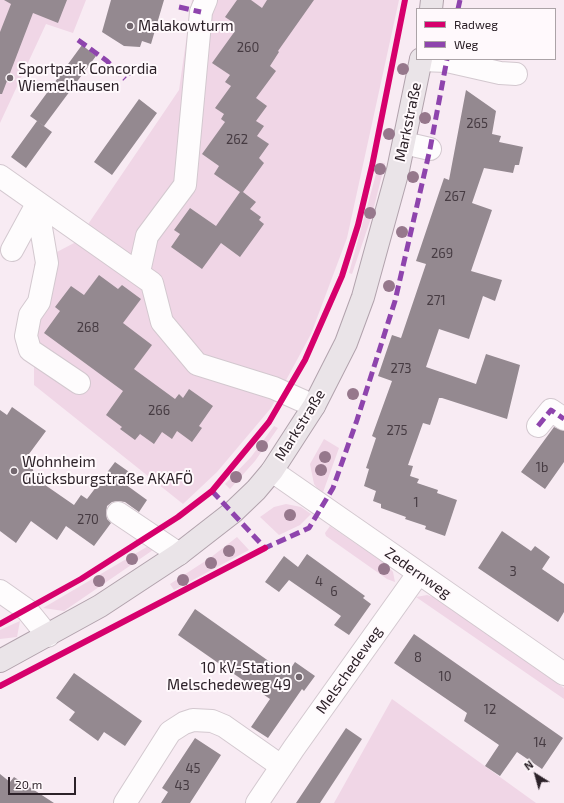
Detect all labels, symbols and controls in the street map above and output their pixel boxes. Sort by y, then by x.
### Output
legend [416,8,556,60]
place label: Malakowturm [138,17,234,35]
text: Radweg [454,17,498,31]
marker: Malakowturm [125,21,135,31]
text: Weg [454,37,478,51]
house number: 260 [237,40,259,56]
place label: Sportpark Concordia Wiemelhausen [18,60,157,95]
marker: Sportpark Concordia Wiemelhausen [5,73,15,83]
street label: Markstraße [391,81,425,163]
house number: 265 [466,116,488,132]
house number: 262 [226,132,248,148]
house number: 267 [444,189,466,205]
house number: 269 [431,246,453,262]
house number: 271 [426,293,446,309]
house number: 268 [77,320,99,336]
house number: 273 [390,361,412,377]
street label: Markstraße [271,386,329,464]
house number: 266 [148,403,170,419]
house number: 275 [387,423,407,439]
place label: Wohnheim Glücksburgstraße AKAFÖ [22,453,193,488]
house number: 1b [536,460,548,476]
marker: Wohnheim Glücksburgstraße AKAFÖ [9,466,19,476]
house number: 1 [413,495,419,511]
house number: 270 [77,512,99,528]
street label: Zedernweg [381,544,455,602]
house number: 3 [509,564,517,580]
house number: 4 [315,574,323,590]
house number: 6 [330,584,338,600]
street label: Melschedeweg [312,623,386,717]
house number: 8 [414,650,422,666]
place label: 10 kV-Station Melschedeweg 49 [167,659,291,694]
house number: 10 [438,669,452,685]
marker: 10 kV-Station Melschedeweg 49 [294,672,304,682]
house number: 12 [484,702,496,718]
house number: 14 [533,735,547,751]
north arrow [516,755,556,795]
text: N [521,757,536,773]
house number: 45 [186,761,200,777]
scale bar [10,769,78,795]
text: 20 m [15,777,42,791]
house number: 43 [174,778,190,794]

